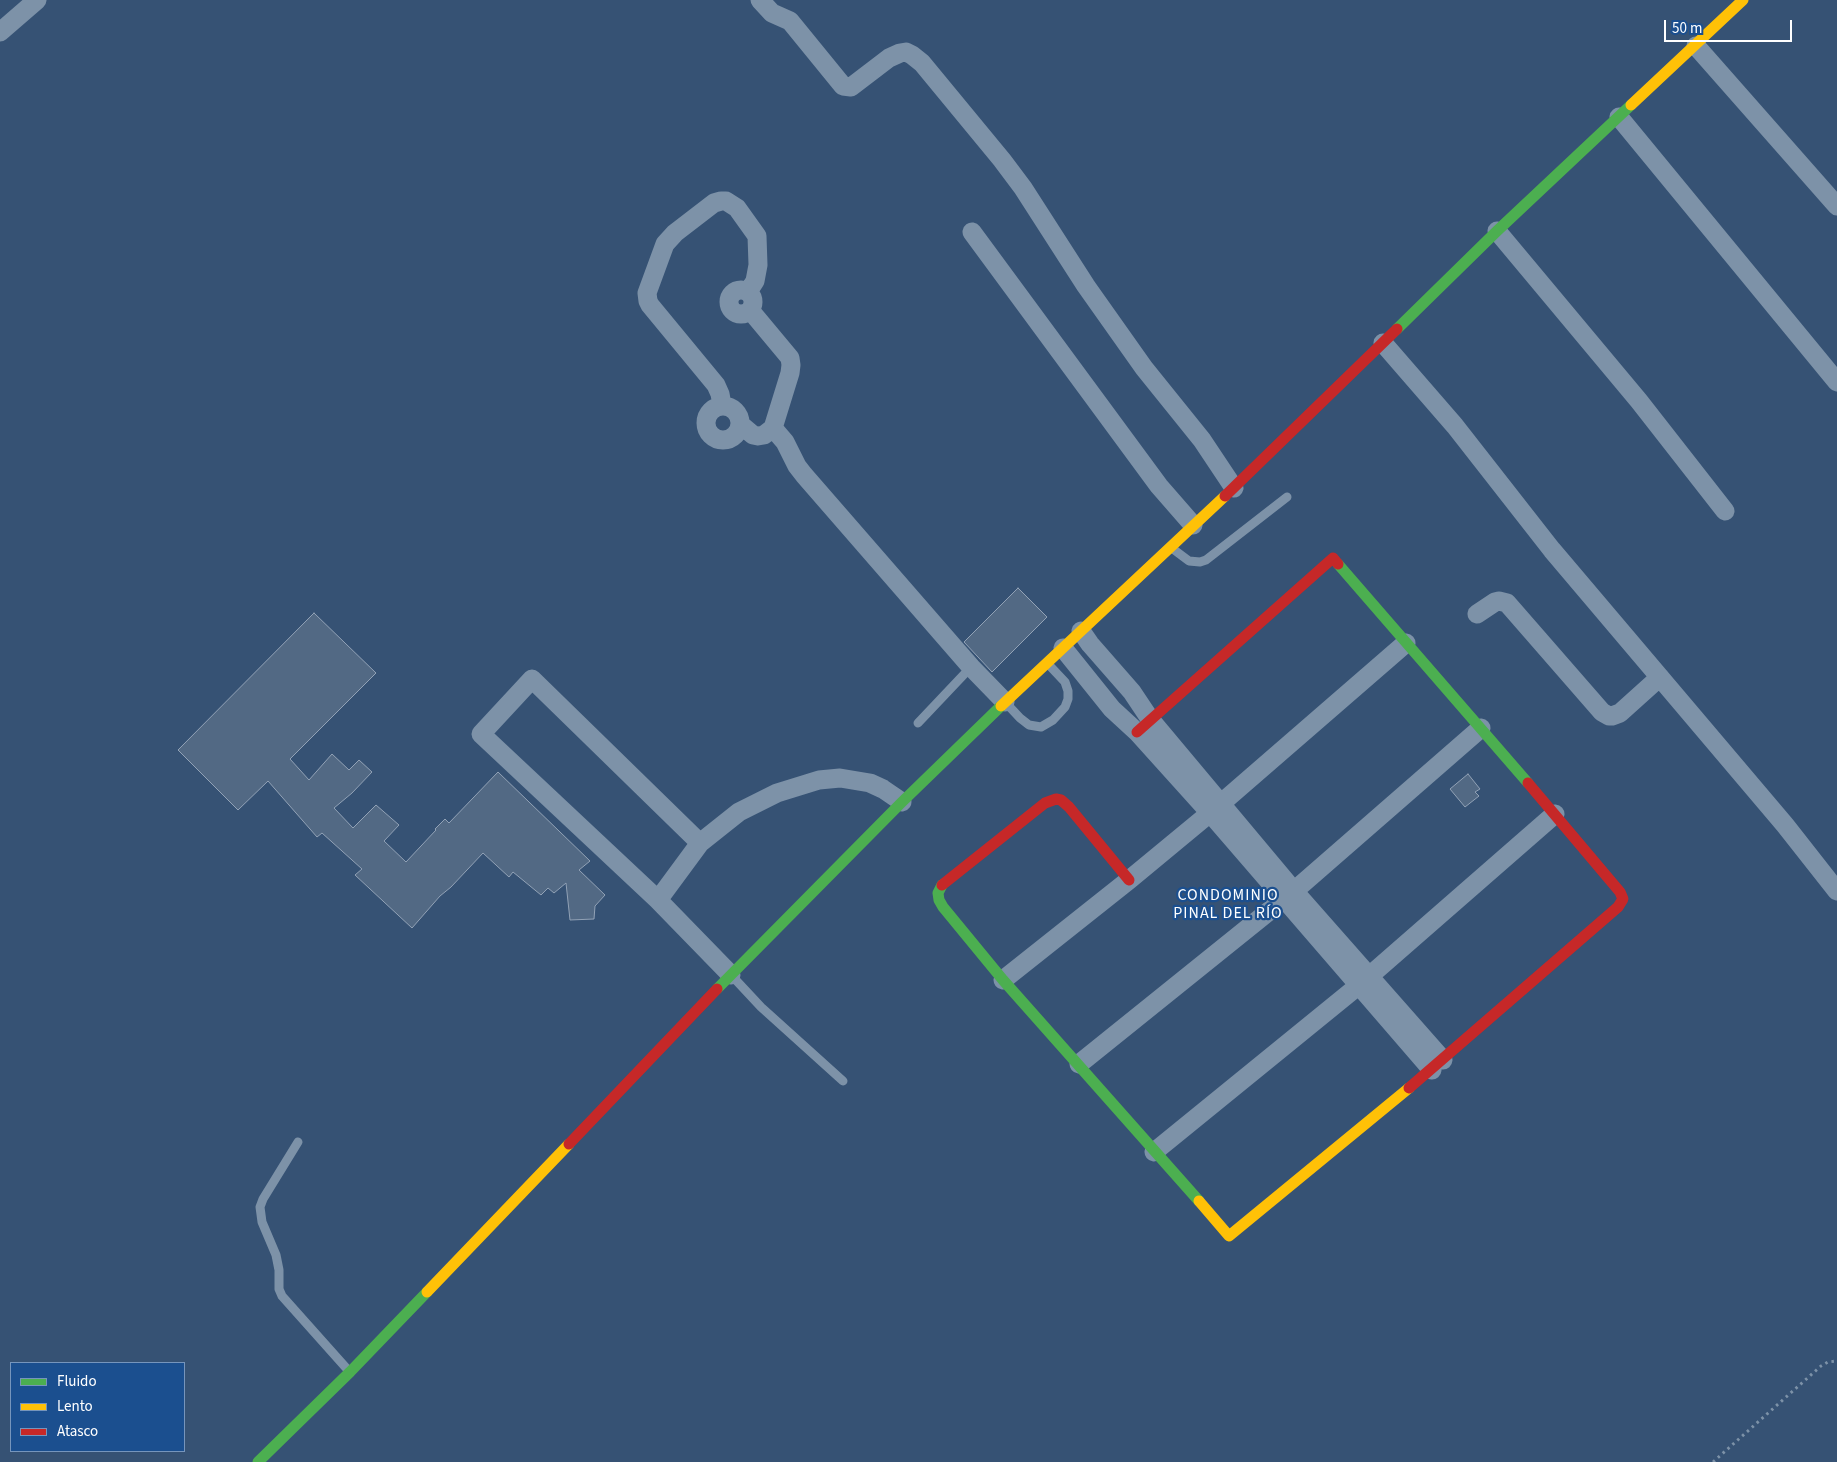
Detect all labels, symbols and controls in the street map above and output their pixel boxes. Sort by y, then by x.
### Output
scale bar [1667,10,1794,42]
text: 50 m [1672,18,1702,39]
district label: CONDOMINIO PINAL DEL RÍO [1172,886,1284,924]
legend [10,1362,185,1452]
text: Fluido [57,1371,97,1392]
text: Lento [57,1396,93,1417]
text: Atasco [57,1421,98,1442]

